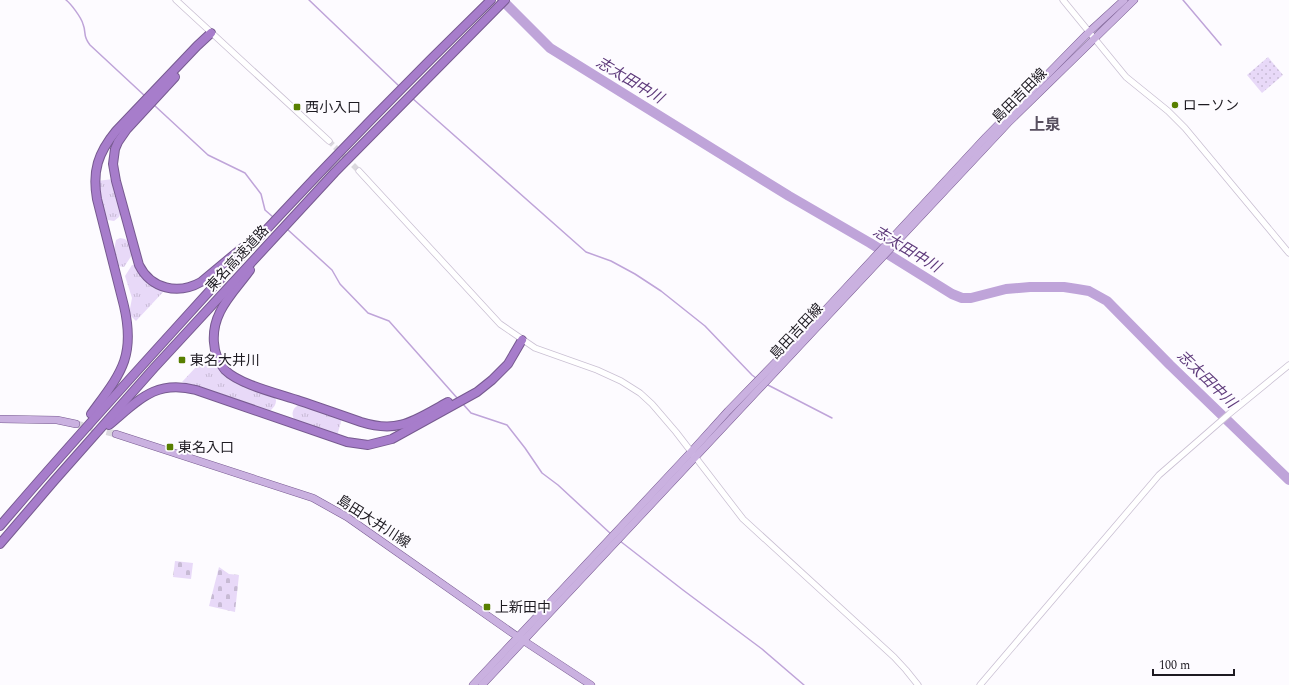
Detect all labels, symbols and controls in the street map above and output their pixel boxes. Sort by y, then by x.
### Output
water label: 志太田中川 [592,51,670,111]
street label: 島田吉田線 [987,63,1052,128]
place label: ローソン [1183,95,1239,116]
place label: 西小入口 [305,97,361,118]
marker: ローソン [1170,100,1180,110]
marker: 西小入口 [292,102,302,112]
district label: 上泉 [1029,113,1061,137]
street label: 東名高速道路 [201,220,274,296]
water label: 志太田中川 [869,220,947,280]
street label: 島田吉田線 [765,299,828,364]
water label: 志太田中川 [1172,345,1243,415]
place label: 東名大井川 [190,350,260,371]
marker: 東名大井川 [177,355,187,365]
place label: 東名入口 [178,437,234,458]
marker: 東名入口 [165,442,175,452]
street label: 島田大井川線 [333,490,415,553]
place label: 上新田中 [495,597,551,618]
marker: 上新田中 [482,602,492,612]
scale bar [1153,651,1234,677]
text: 100 m [1159,656,1190,675]

